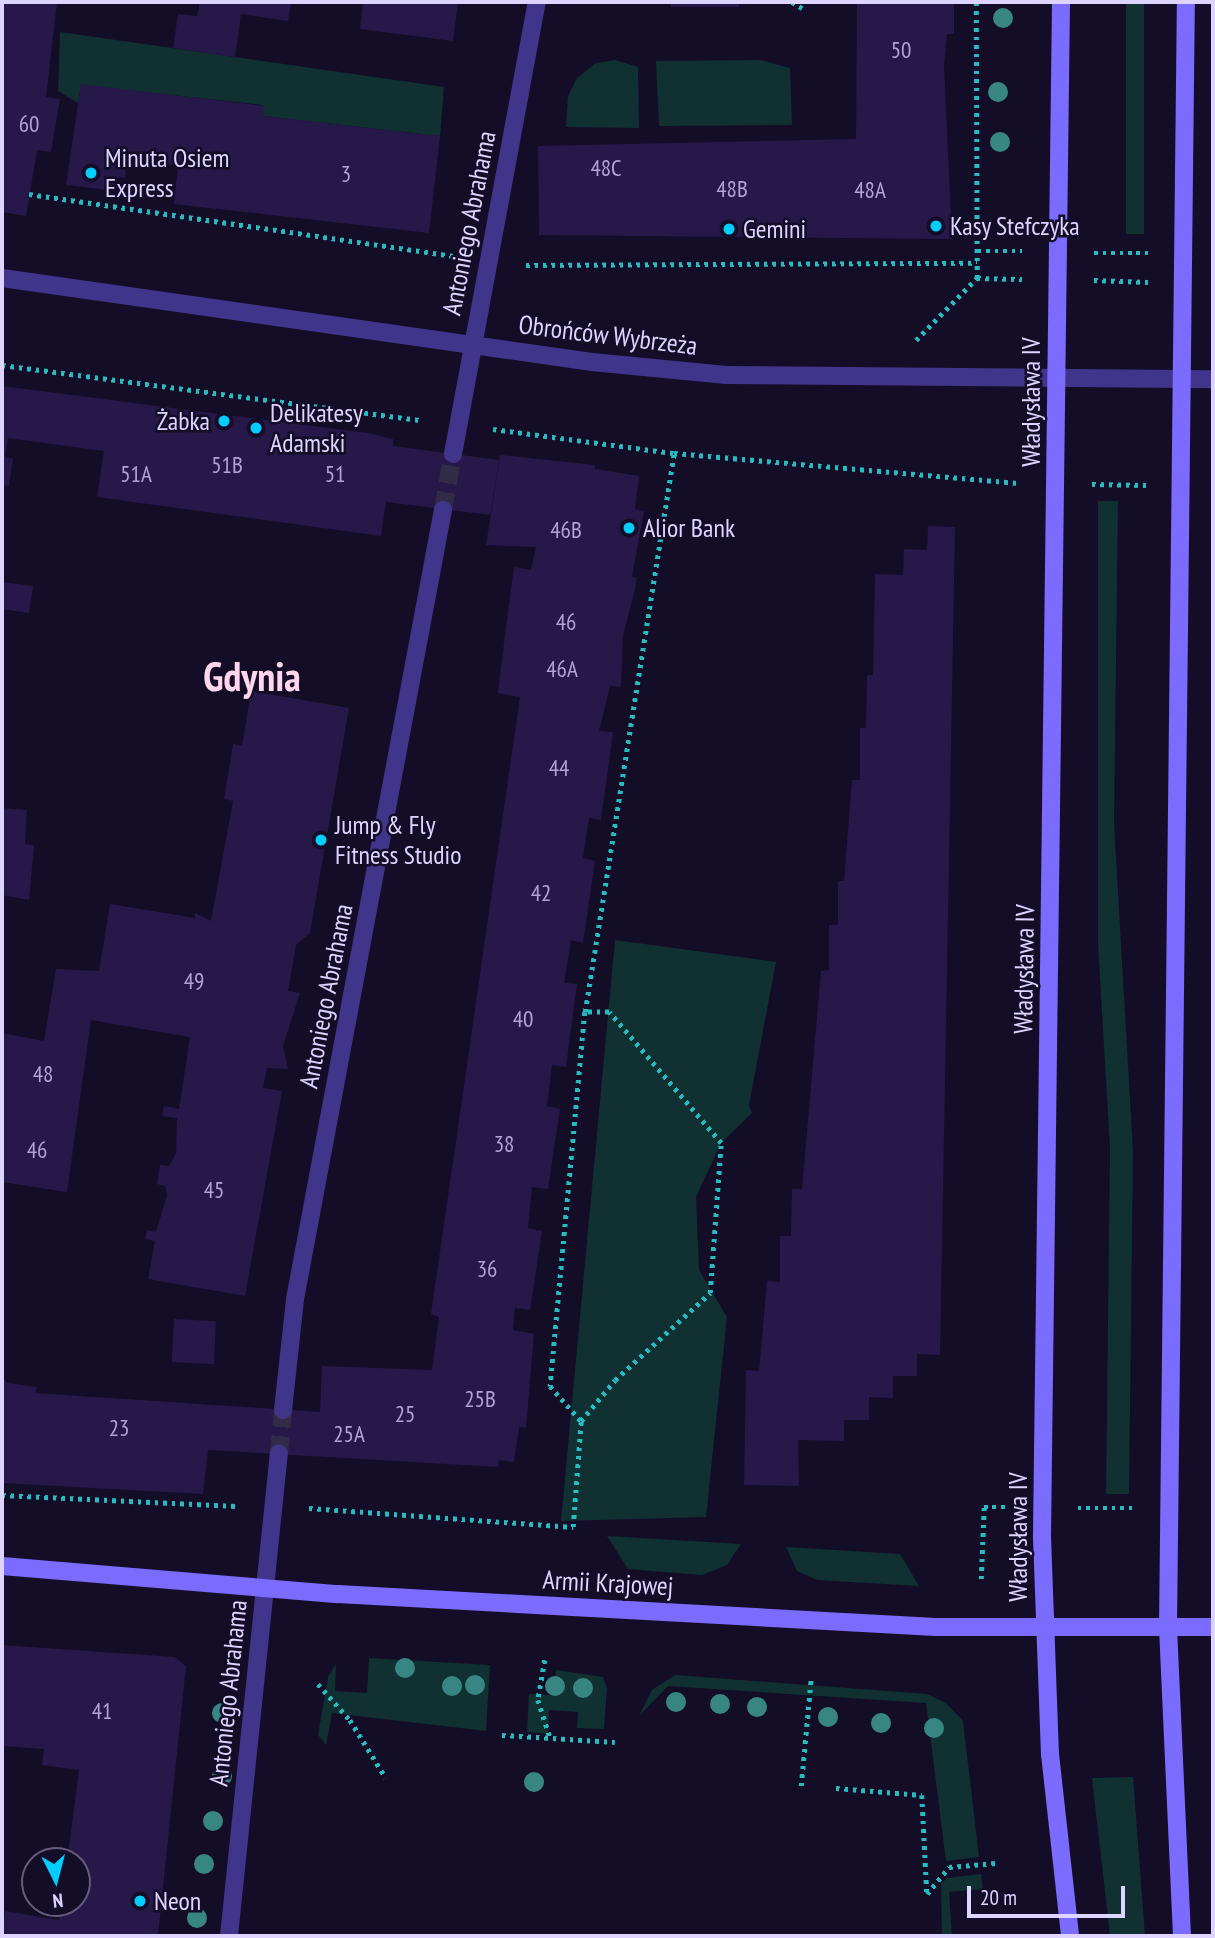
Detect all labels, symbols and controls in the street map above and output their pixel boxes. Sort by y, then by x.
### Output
house number: 50 [891,36,911,64]
house number: 60 [19,110,39,138]
street label: Antoniego Abrahama [436,128,502,318]
place label: Minuta Osiem Express [105,142,229,204]
house number: 48C [590,154,622,182]
house number: 3 [341,160,351,188]
marker: Minuta Osiem Express [83,165,99,181]
house number: 48B [716,175,748,203]
house number: 48A [854,176,886,204]
place label: Kasy Stefczyka [950,210,1080,242]
place label: Gemini [743,213,806,245]
marker: Kasy Stefczyka [928,218,944,234]
marker: Gemini [721,221,737,237]
street label: Obrońców Wybrzeża [516,309,700,361]
street label: Władysława IV [1015,337,1047,467]
place label: Delikatesy Adamski [270,397,363,458]
place label: Żabka [157,405,210,437]
marker: Żabka [216,413,232,429]
marker: Delikatesy Adamski [248,420,264,436]
house number: 51B [211,451,243,479]
house number: 51A [120,460,152,488]
house number: 51 [325,460,345,488]
place label: Alior Bank [643,512,735,544]
house number: 46B [550,516,582,544]
marker: Alior Bank [621,520,637,536]
house number: 46 [556,608,576,636]
district label: Gdynia [203,652,301,700]
house number: 46A [546,655,578,683]
house number: 44 [549,754,569,782]
place label: Jump & Fly Fitness Studio [335,809,461,870]
marker: Jump & Fly Fitness Studio [313,832,329,848]
house number: 42 [531,879,551,907]
street label: Antoniego Abrahama [293,901,359,1091]
street label: Władysława IV [1007,904,1041,1034]
house number: 49 [184,967,204,995]
house number: 40 [513,1005,533,1033]
house number: 48 [33,1060,53,1088]
house number: 38 [494,1130,514,1158]
house number: 46 [27,1136,47,1164]
house number: 45 [204,1176,224,1204]
house number: 36 [477,1255,497,1283]
house number: 25B [464,1385,496,1413]
house number: 25 [395,1400,415,1428]
house number: 23 [109,1414,129,1442]
house number: 25A [333,1420,365,1448]
street label: Władysława IV [1002,1472,1034,1602]
street label: Armii Krajowej [542,1564,674,1602]
street label: Antoniego Abrahama [203,1598,253,1788]
house number: 41 [92,1697,112,1725]
north arrow [21,1847,91,1917]
scale bar [970,1871,1128,1915]
text: 20 m [980,1884,1017,1911]
place label: Neon [154,1885,201,1917]
text: N [52,1888,64,1913]
marker: Neon [132,1893,148,1909]

